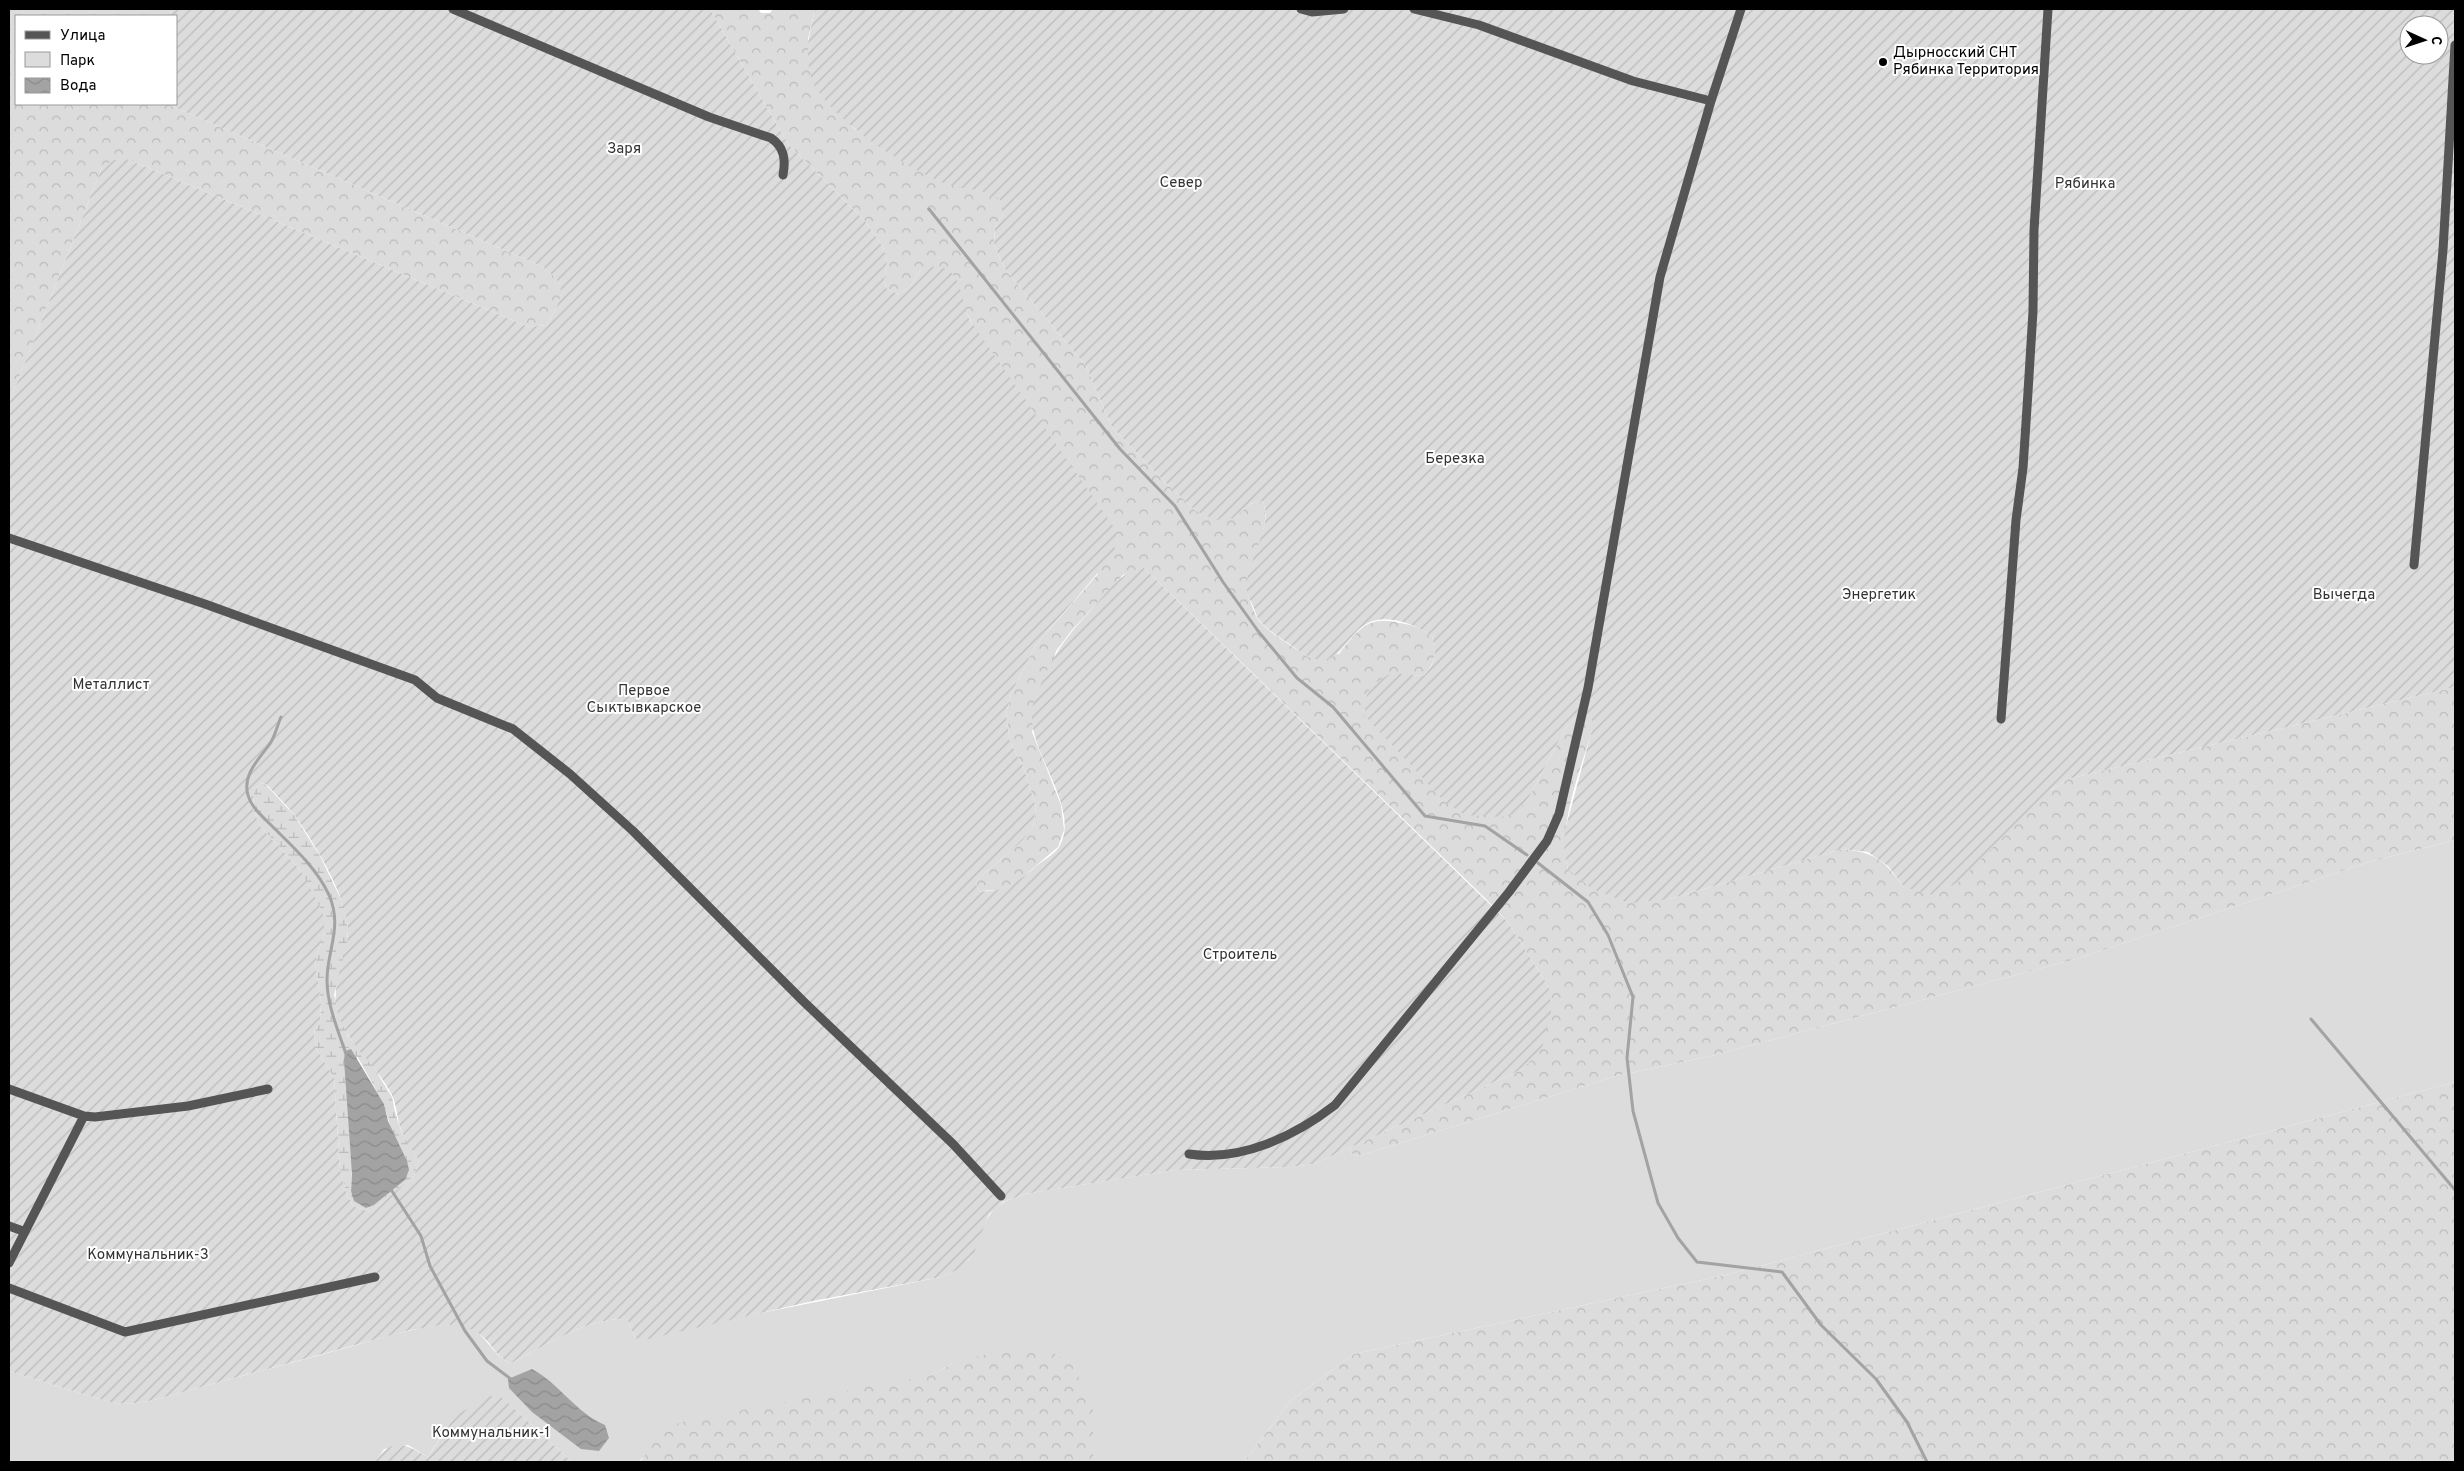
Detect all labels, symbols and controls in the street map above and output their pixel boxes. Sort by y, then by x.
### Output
legend [15,15,178,105]
north arrow [2399,15,2449,65]
text: Улица [60,27,105,46]
text: С [2427,36,2444,46]
place label: Дырносский СНТ Рябинка Территория [1893,44,2039,80]
text: Парк [60,52,95,71]
marker: Дырносский СНТ Рябинка Территория [1877,56,1889,68]
text: Вода [60,77,96,96]
park label: Заря [607,140,641,159]
park label: Север [1160,174,1202,193]
park label: Рябинка [2055,175,2115,194]
park label: Березка [1425,450,1485,469]
park label: Энергетик [1842,586,1916,605]
park label: Вычегда [2313,586,2375,605]
park label: Металлист [72,676,150,695]
park label: Первое Сыктывкарское [587,682,701,718]
park label: Строитель [1203,946,1277,965]
park label: Коммунальник-3 [87,1246,209,1265]
park label: Коммунальник-1 [432,1424,550,1443]

